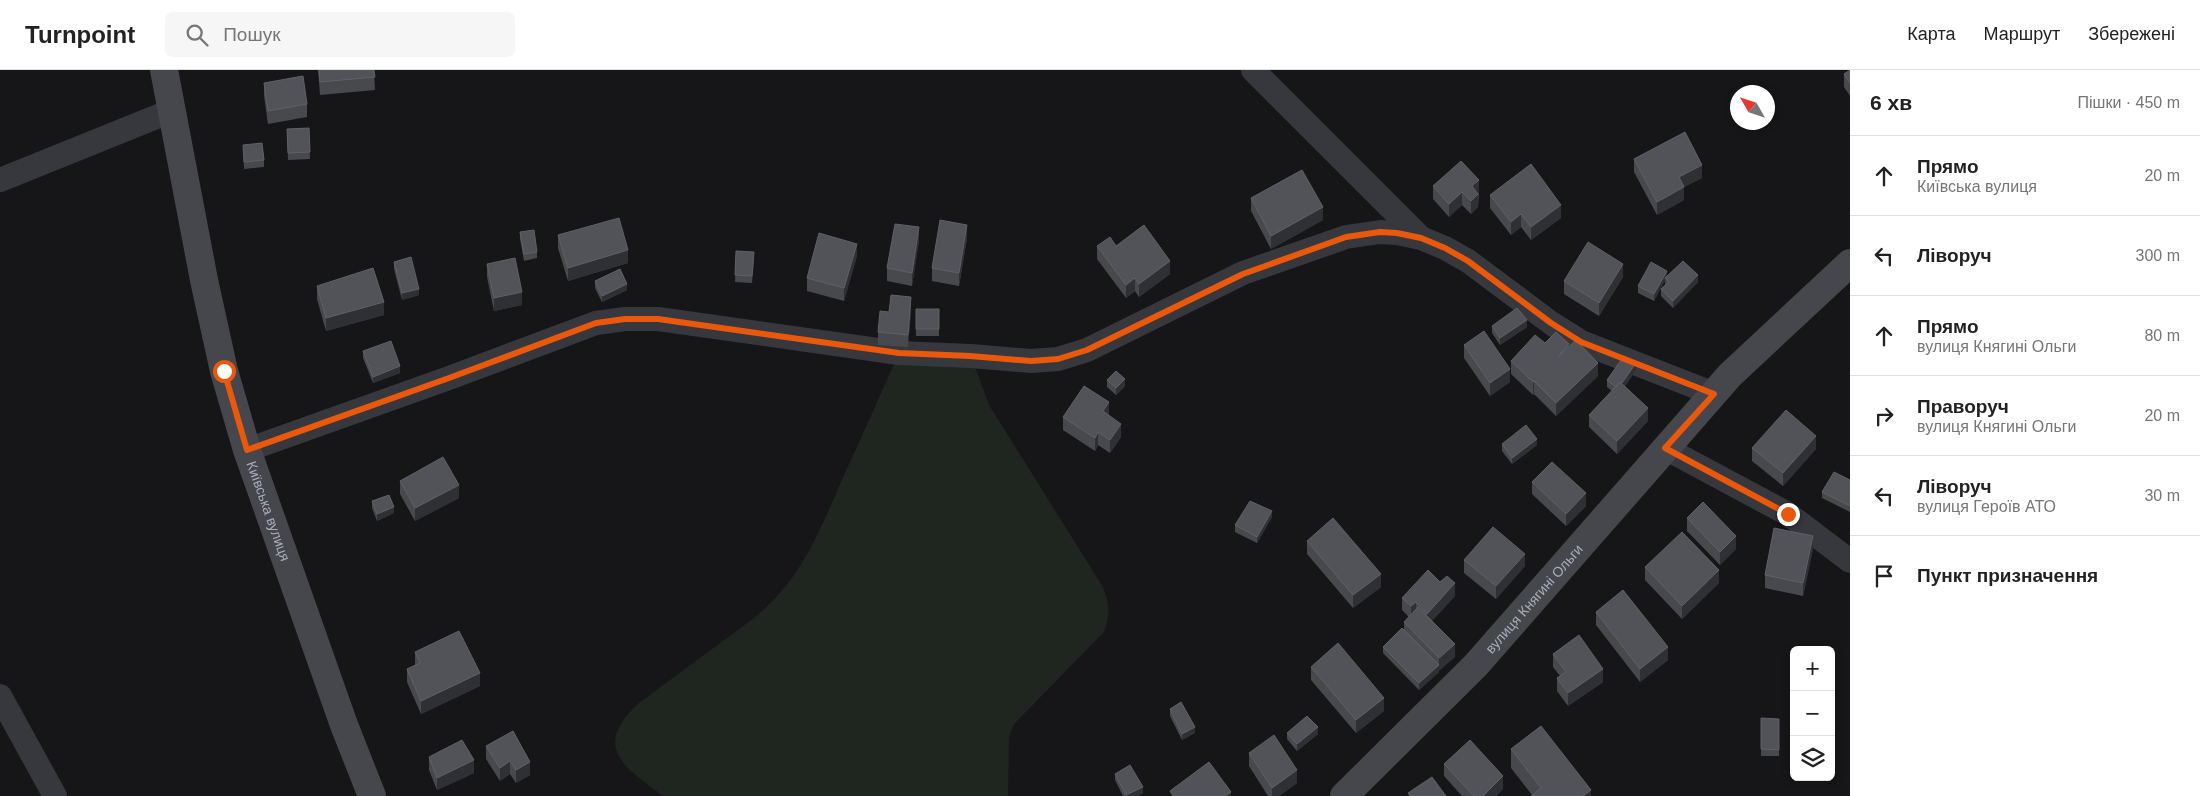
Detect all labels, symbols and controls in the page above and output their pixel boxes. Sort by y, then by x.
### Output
search box [165,12,515,57]
text: Turnpoint [25,21,135,48]
icon: search [183,21,211,49]
text: Пошук [223,24,280,45]
text: Карта [1907,24,1955,44]
text: Маршрут [1983,24,2060,44]
text: Збережені [2088,24,2175,44]
north arrow [1730,85,1775,130]
text: 6 хв [1870,91,1912,114]
text: Пішки · 450 m [2077,94,2180,111]
text: Прямо [1917,156,1979,177]
icon: ahead [1870,162,1898,190]
text: 20 m [2144,167,2180,184]
text: Київська вулиця [1917,178,2037,195]
icon: left [1870,242,1898,270]
text: Ліворуч [1917,245,1992,266]
text: 300 m [2136,247,2180,264]
text: Прямо [1917,316,1979,337]
icon: ahead [1870,322,1898,350]
text: 80 m [2144,327,2180,344]
text: вулиця Княгині Ольги [1917,338,2076,355]
route start [213,360,236,383]
text: Праворуч [1917,396,2009,417]
icon: right [1870,402,1898,430]
text: 20 m [2144,407,2180,424]
text: вулиця Княгині Ольги [1917,418,2076,435]
street label: Київська вулиця [244,459,294,563]
text: Ліворуч [1917,476,1992,497]
icon: left [1870,482,1898,510]
text: 30 m [2144,487,2180,504]
text: вулиця Героїв АТО [1917,498,2056,515]
route end [1777,503,1800,526]
street label: вулиця Княгині Ольги [1482,541,1586,657]
icon: arrive [1870,562,1898,590]
text: Пункт призначення [1917,565,2098,586]
map controls [1790,646,1835,781]
button: + [1790,646,1835,691]
button: − [1790,691,1835,736]
button: layers [1790,736,1835,781]

